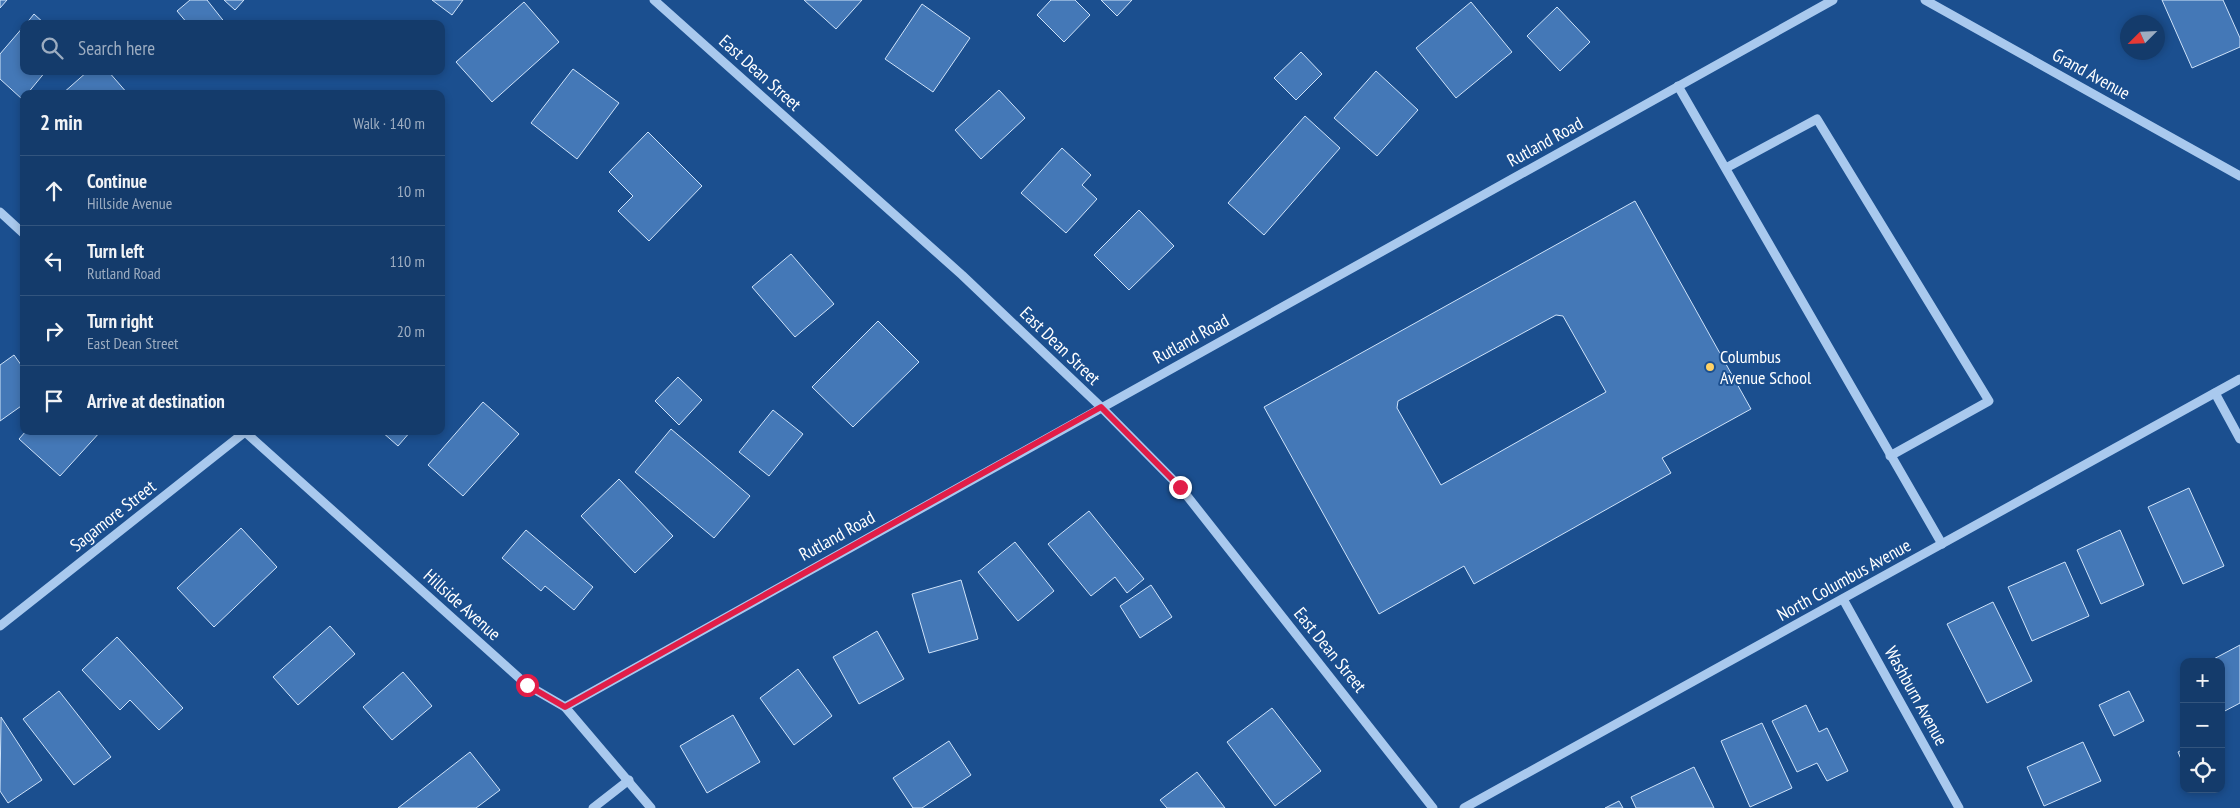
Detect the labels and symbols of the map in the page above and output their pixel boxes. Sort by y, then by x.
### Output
north arrow [2120,15,2165,60]
street label: East Dean Street [714,30,806,116]
street label: Grand Avenue [2048,43,2134,104]
street label: Rutland Road [1503,111,1587,172]
street label: East Dean Street [1015,302,1105,390]
street label: Rutland Road [1149,308,1233,369]
place label: Columbus Avenue School [1720,345,1812,389]
marker: Columbus Avenue School [1704,361,1716,373]
street label: Sagamore Street [65,475,160,556]
route end [1169,476,1192,499]
street label: Rutland Road [795,505,879,566]
street label: North Columbus Avenue [1773,533,1915,626]
street label: Hillside Avenue [419,564,506,645]
street label: East Dean Street [1289,602,1372,697]
street label: Washburn Avenue [1880,642,1953,749]
route start [516,674,539,697]

